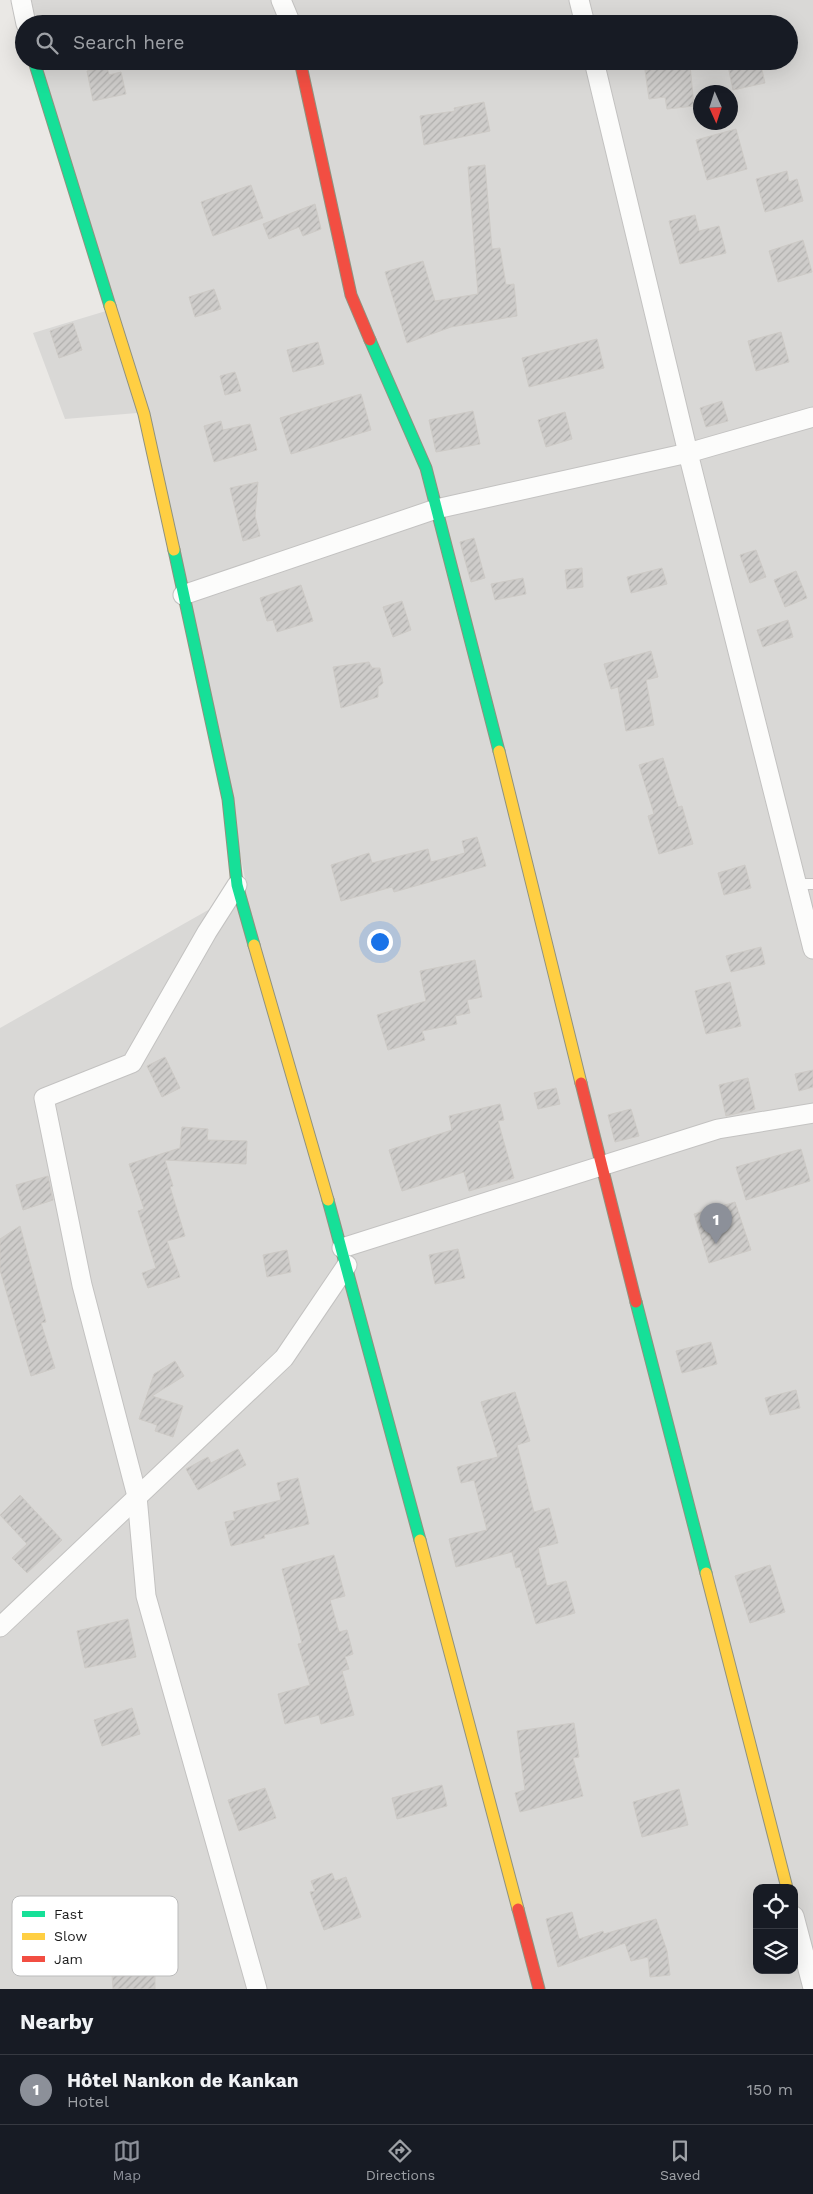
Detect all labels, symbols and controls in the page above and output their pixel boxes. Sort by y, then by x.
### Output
search box [15,15,798,70]
icon: search [33,29,61,57]
text: Search here [73,31,184,54]
north arrow [693,85,738,130]
your location [367,929,393,955]
pin: 1 [700,1203,732,1244]
map controls [753,1884,798,1974]
button: locate [753,1884,798,1929]
legend [12,1896,178,1976]
text: Fast [54,1906,83,1922]
text: Slow [54,1928,87,1944]
button: layers [753,1929,798,1974]
text: Jam [54,1951,83,1967]
text: Nearby [20,2009,93,2034]
text: Hôtel Nankon de Kankan [67,2069,298,2092]
text: 1 [33,2080,39,2099]
text: 150 m [747,2080,793,2099]
text: Hotel [67,2092,109,2111]
tab: Map [112,2137,141,2183]
tab: Directions [366,2137,435,2183]
tab: Saved [660,2137,701,2183]

